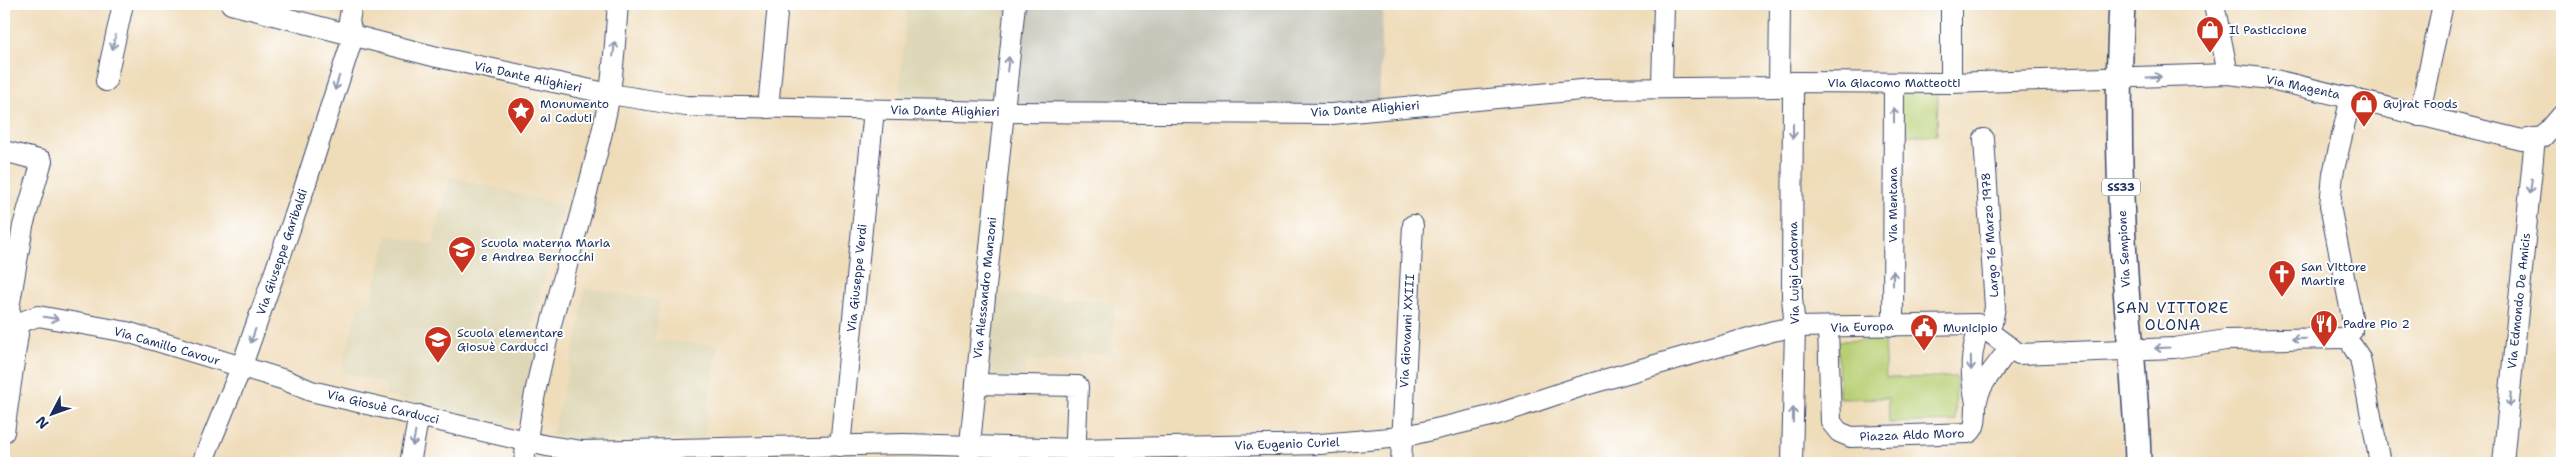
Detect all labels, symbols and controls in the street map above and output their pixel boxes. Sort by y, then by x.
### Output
shop icon: Il Pasticcione [2195,15,2225,54]
place label: Il Pasticcione [2229,22,2307,38]
one-way arrow [109,34,119,50]
one-way arrow [609,41,619,57]
one-way arrow [1003,56,1013,72]
street label: Via Dante Alighieri [473,58,583,96]
street label: Via Magenta [2265,71,2342,103]
one-way arrow [2146,73,2162,82]
one-way arrow [332,74,342,90]
street label: Via Giacomo Matteotti [1827,75,1961,91]
shop icon: Gujrat Foods [2349,89,2379,128]
place icon: Monumento ai Caduti [506,96,536,135]
place label: Monumento ai Caduti [540,96,609,126]
place label: Gujrat Foods [2383,96,2458,112]
street label: Via Dante Alighieri [1310,97,1420,121]
street label: Via Dante Alighieri [890,102,1000,120]
one-way arrow [1889,107,1899,124]
one-way arrow [1788,122,1798,139]
street label: Via Mentana [1885,167,1901,243]
street label: Largo 16 Marzo 1978 [1978,172,2002,298]
road number: SS33 [2102,178,2140,196]
one-way arrow [2526,178,2536,194]
street label: Via Giuseppe Garibaldi [253,187,311,317]
street label: Via Sempione [2114,210,2134,288]
street label: Via Alessandro Manzoni [970,216,1000,360]
street label: Via Luigi Cadorna [1785,221,1803,325]
street label: Via Giuseppe Verdi [843,223,871,333]
street label: Via Edmondo De Amicis [2504,232,2534,370]
school or university icon: Scuola materna Maria e Andrea Bernocchi [447,235,477,274]
place label: Scuola materna Maria e Andrea Bernocchi [481,235,611,265]
church icon: San Vittore Martire [2267,259,2297,298]
place label: San Vittore Martire [2301,259,2367,289]
one-way arrow [1888,270,1898,286]
street label: Via Giovanni XXIII [1396,273,1418,388]
district label: SAN VITTORE OLONA [2117,298,2229,335]
restaurant icon: Padre Pio 2 [2309,309,2339,348]
public building icon: Municipio [1909,313,1939,352]
one-way arrow [42,314,58,324]
place label: Padre Pio 2 [2343,316,2410,332]
street label: Via Europa [1830,318,1894,336]
place label: Municipio [1943,320,1998,336]
street label: Via Camillo Cavour [112,323,222,369]
school or university icon: Scuola elementare Giosuè Carducci [423,325,453,364]
place label: Scuola elementare Giosuè Carducci [457,325,564,355]
one-way arrow [247,328,257,344]
one-way arrow [2291,334,2307,343]
one-way arrow [2154,344,2170,353]
one-way arrow [1967,355,1976,371]
street label: Via Giosuè Carducci [325,386,441,428]
north arrow [28,390,78,440]
one-way arrow [2505,392,2514,408]
one-way arrow [1788,407,1798,423]
text: N [32,412,53,433]
street label: Piazza Aldo Moro [1859,425,1965,445]
one-way arrow [409,431,419,447]
street label: Via Eugenio Curiel [1234,434,1340,454]

